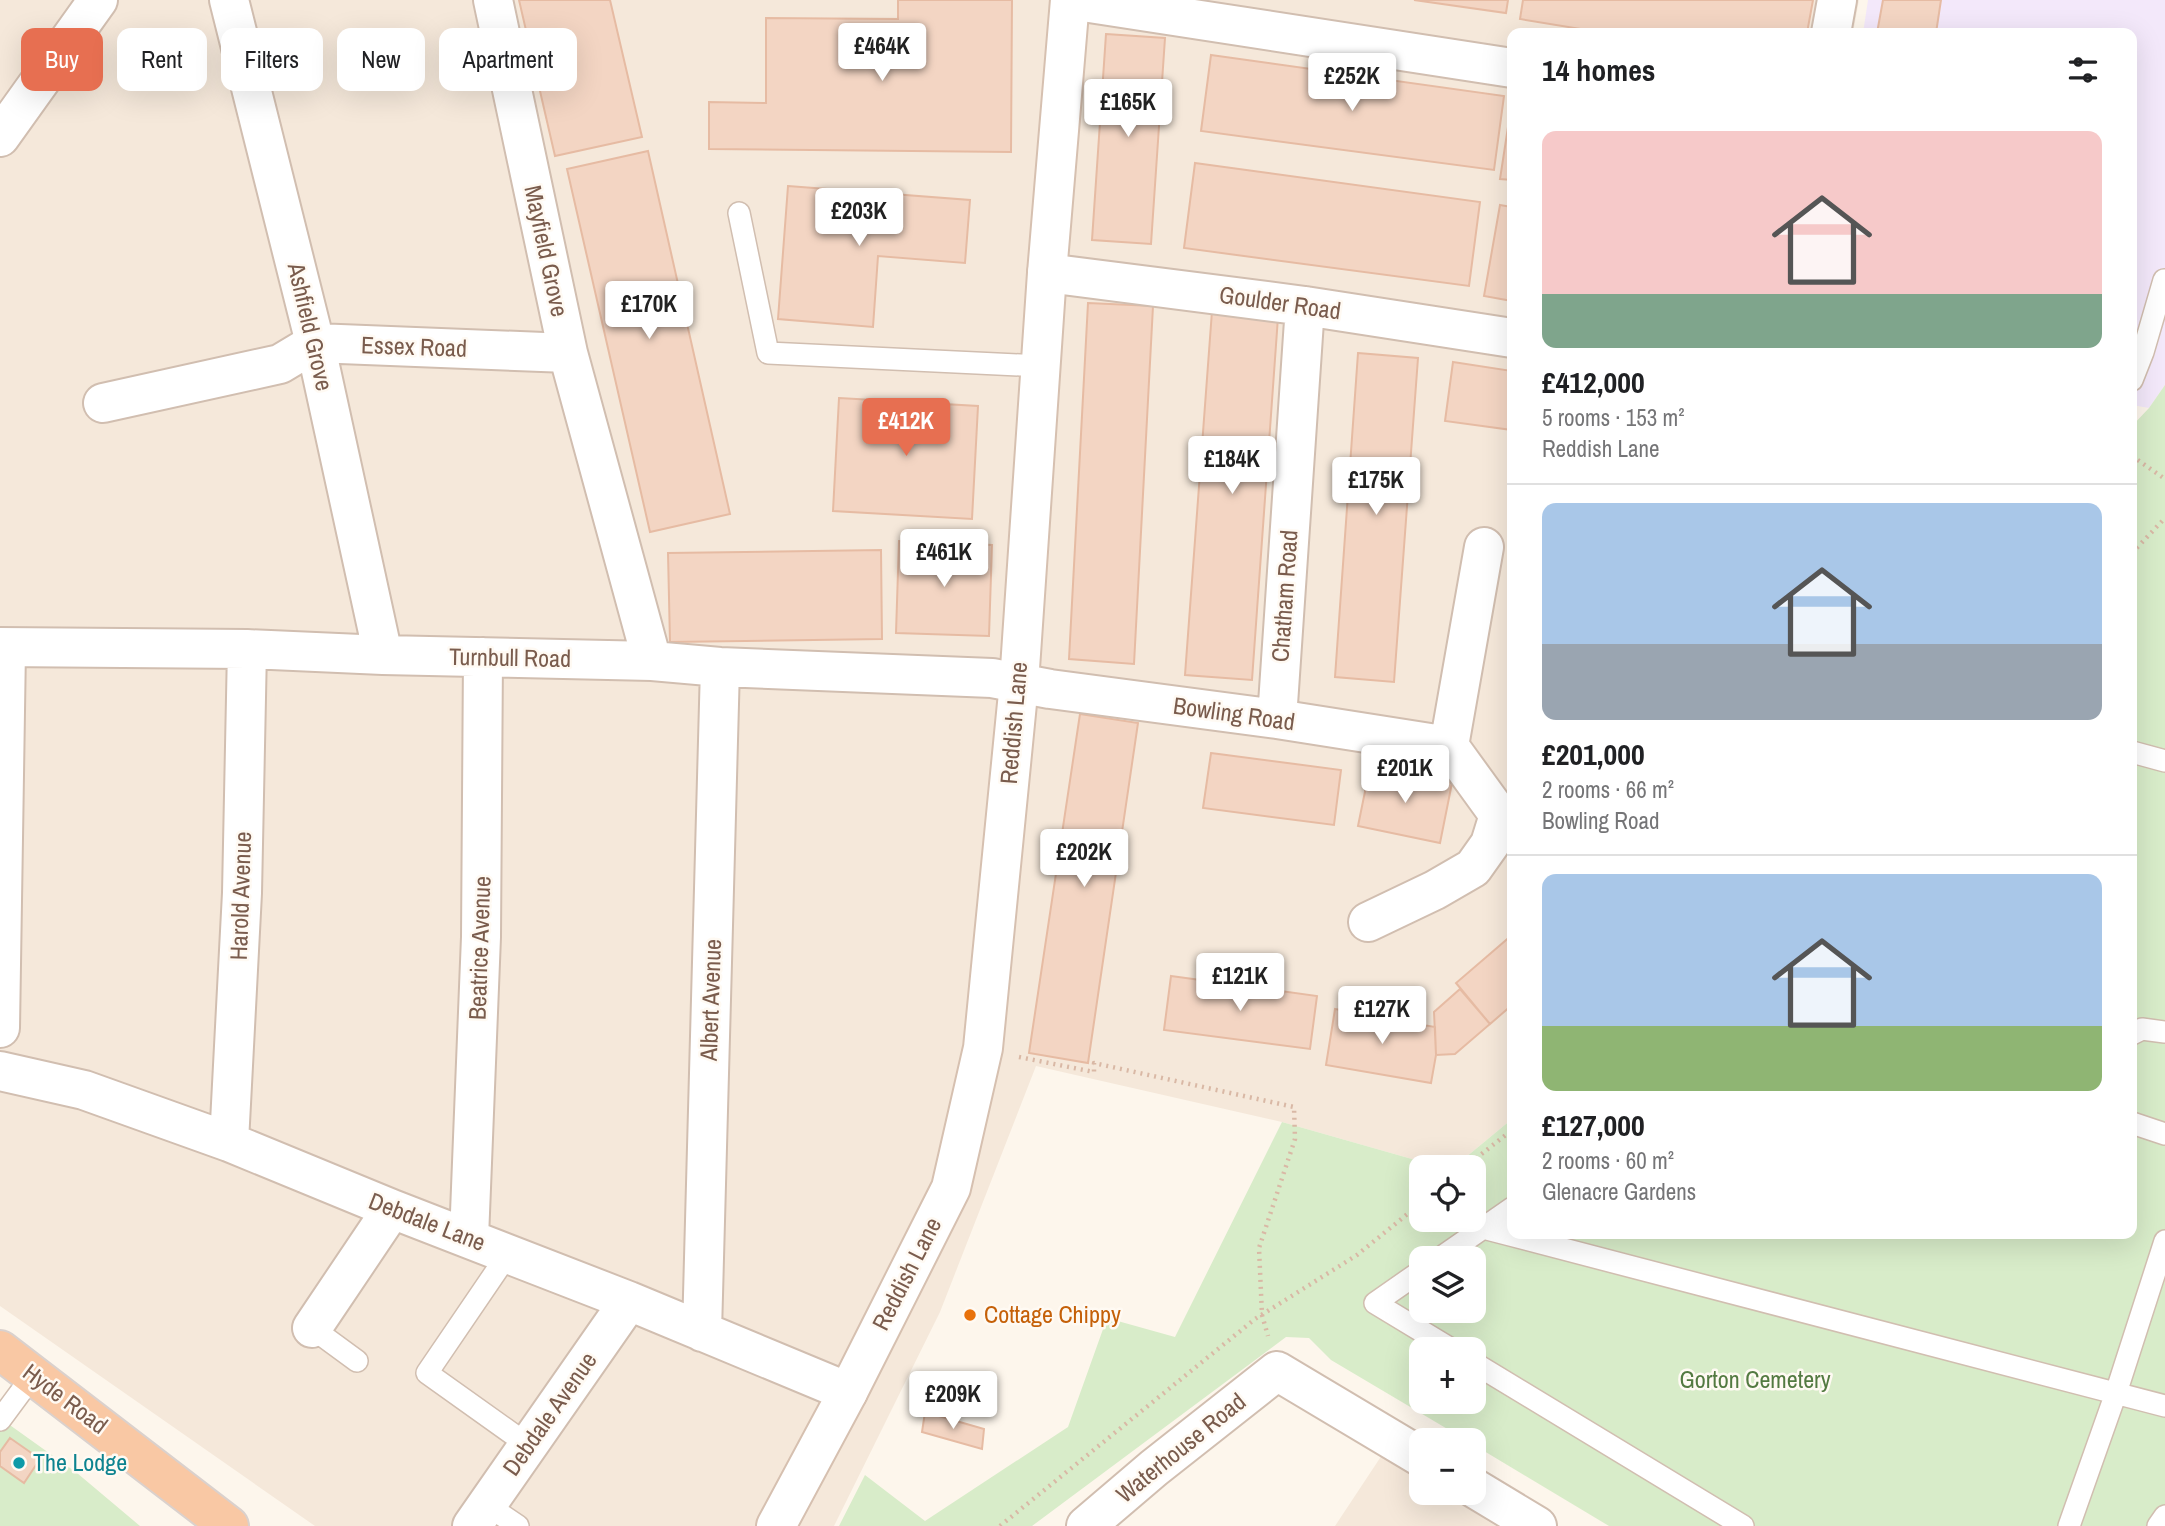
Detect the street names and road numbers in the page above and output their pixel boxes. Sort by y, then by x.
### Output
street label: Mayfield Grove [517,182,577,319]
street label: Ashfield Grove [281,259,341,394]
street label: Goulder Road [1217,278,1343,326]
street label: Essex Road [360,328,468,364]
street label: Chatham Road [1263,529,1305,663]
street label: Turnbull Road [449,640,571,674]
street label: Reddish Lane [992,660,1034,785]
street label: Bowling Road [1171,689,1297,737]
street label: Harold Avenue [222,831,258,961]
street label: Beatrice Avenue [460,875,498,1021]
street label: Albert Avenue [692,938,728,1063]
street label: Debdale Lane [364,1184,490,1258]
street label: Reddish Lane [864,1212,948,1335]
street label: Debdale Avenue [495,1345,604,1482]
street label: Hyde Road [17,1356,115,1441]
street label: Waterhouse Road [1109,1385,1252,1509]

